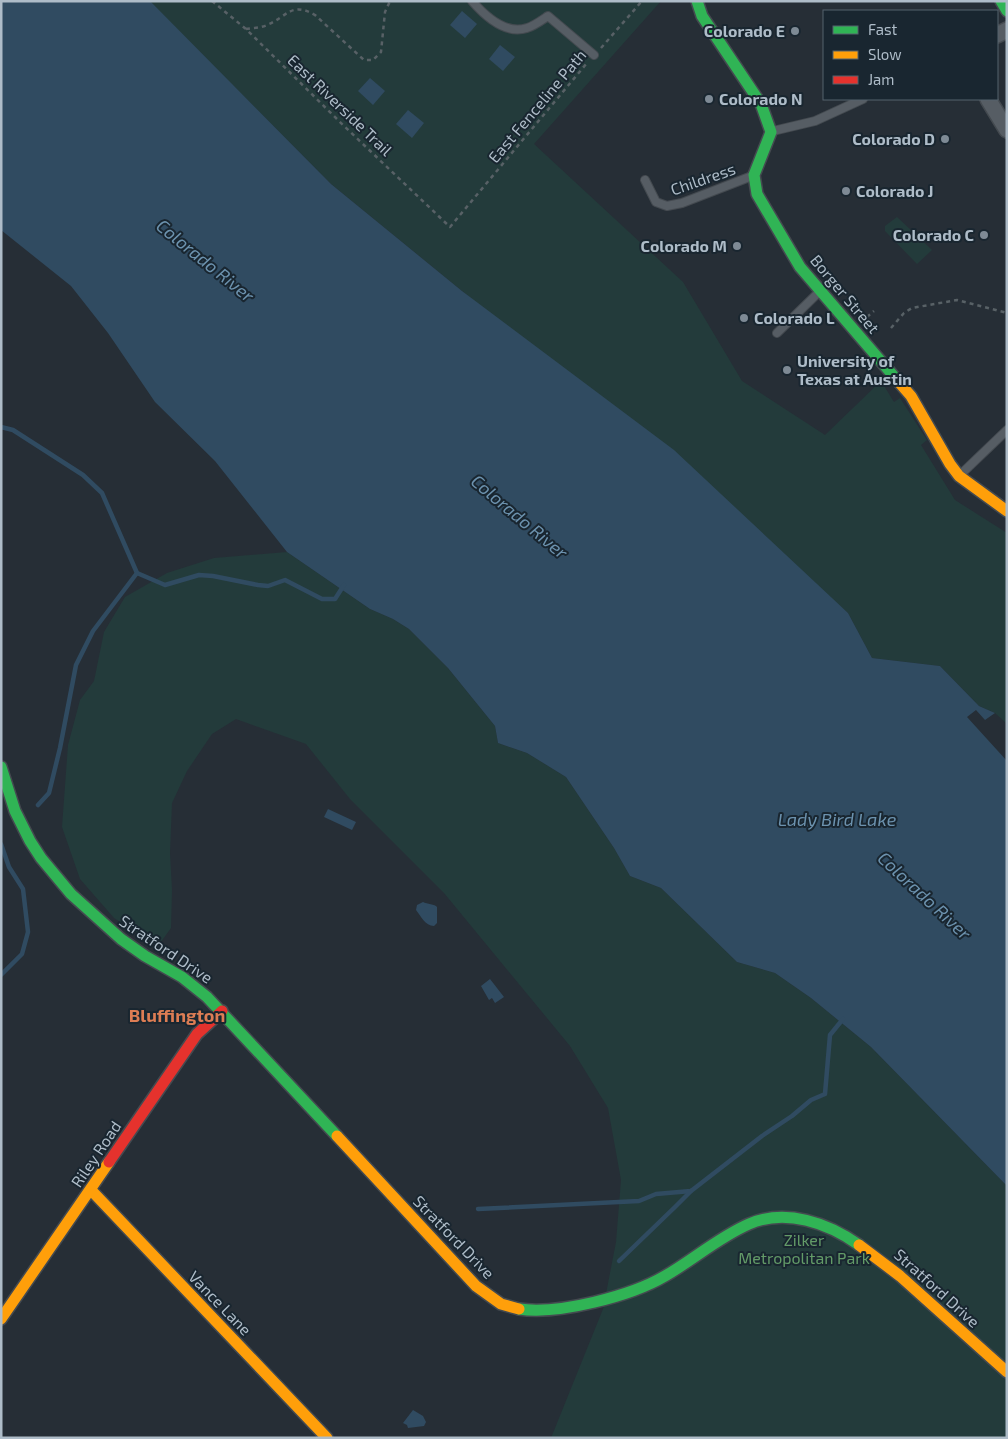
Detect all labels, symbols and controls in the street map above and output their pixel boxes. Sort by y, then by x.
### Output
legend [823,10,998,100]
text: Fast [868,20,898,38]
place label: Colorado E [704,21,785,40]
marker: Colorado E [789,25,801,37]
street label: East Fenceline Path [484,45,589,166]
text: Slow [868,45,902,63]
street label: East Riverside Trail [284,50,397,159]
text: Jam [868,70,894,88]
place label: Colorado N [719,89,802,108]
marker: Colorado N [703,93,715,105]
place label: Colorado D [852,129,935,148]
marker: Colorado D [939,133,951,145]
street label: Childress [668,159,738,198]
place label: Colorado J [856,181,934,200]
marker: Colorado J [840,185,852,197]
water label: Colorado River [152,214,260,307]
place label: Colorado C [893,225,974,244]
marker: Colorado C [978,229,990,241]
place label: Colorado M [640,236,727,255]
marker: Colorado M [731,240,743,252]
street label: Borger Street [807,250,884,337]
place label: Colorado L [754,308,835,327]
marker: Colorado L [738,312,750,324]
place label: University of Texas at Austin [797,351,912,388]
marker: University of Texas at Austin [781,364,793,376]
water label: Colorado River [467,469,573,564]
water label: Lady Bird Lake [778,808,897,830]
water label: Colorado River [874,847,976,945]
street label: Stratford Drive [116,910,216,987]
district label: Bluffington [129,1004,225,1026]
street label: Riley Road [67,1117,125,1190]
street label: Stratford Drive [410,1191,499,1282]
park label: Zilker Metropolitan Park [738,1230,870,1267]
street label: Stratford Drive [891,1244,984,1331]
street label: Vance Lane [185,1267,256,1339]

